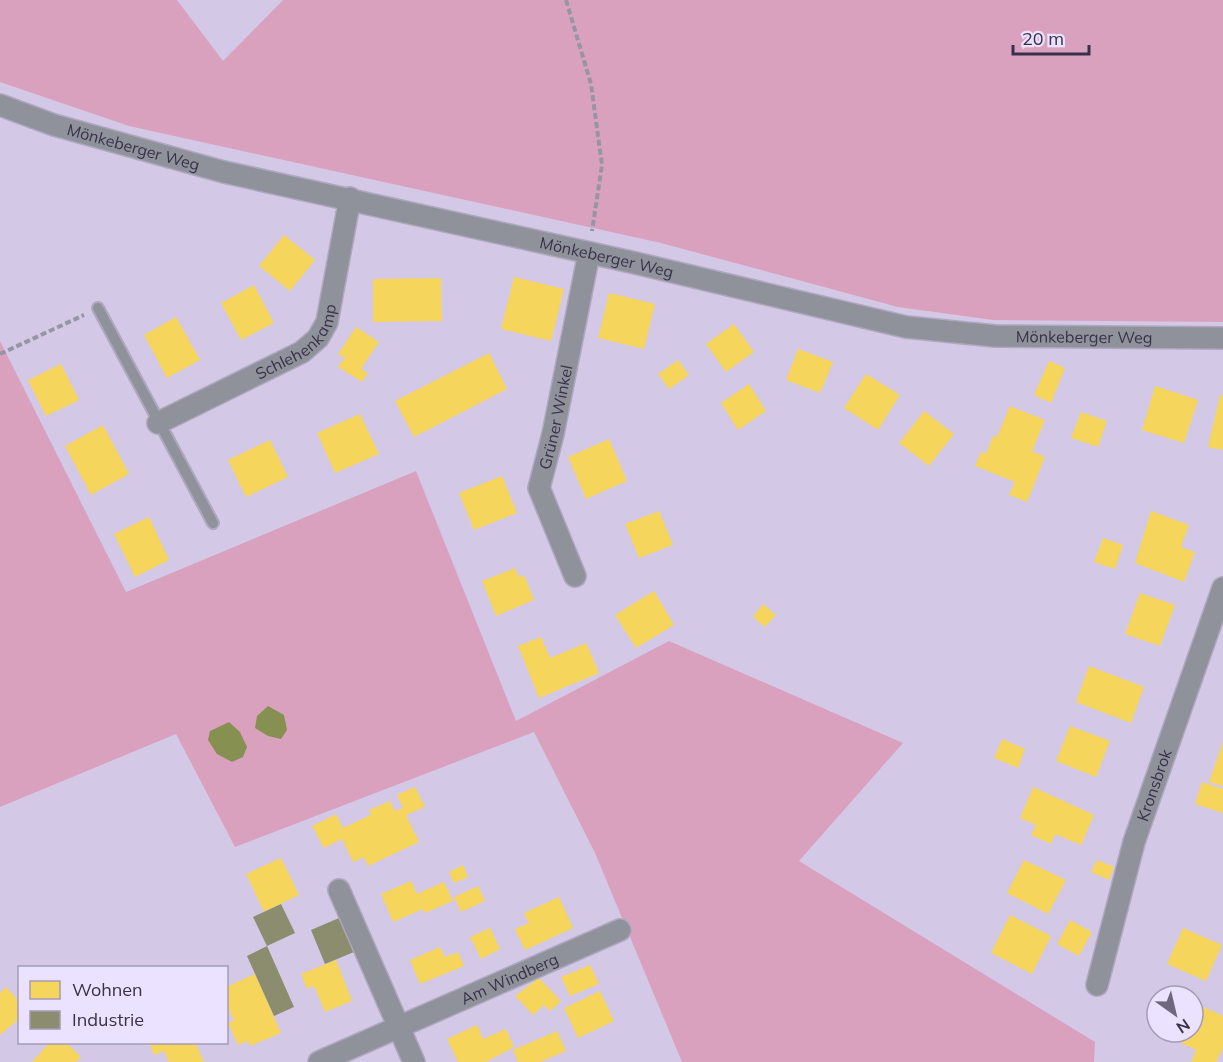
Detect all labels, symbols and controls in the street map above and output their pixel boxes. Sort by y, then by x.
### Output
scale bar [1013,18,1090,56]
text: 20 m [1022,27,1064,50]
street label: Mönkeberger Weg [65,119,202,175]
street label: Mönkeberger Weg [538,232,676,282]
street label: Schlehenkamp [252,302,340,383]
street label: Mönkeberger Weg [1016,326,1153,347]
street label: Grüner Winkel [534,363,577,471]
street label: Kronsbrok [1132,746,1176,824]
street label: Am Windberg [458,948,561,1009]
legend [18,966,228,1044]
text: Wohnen [72,978,143,1001]
north arrow [1145,984,1205,1044]
text: Industrie [72,1008,144,1031]
text: N [1173,1015,1194,1038]

